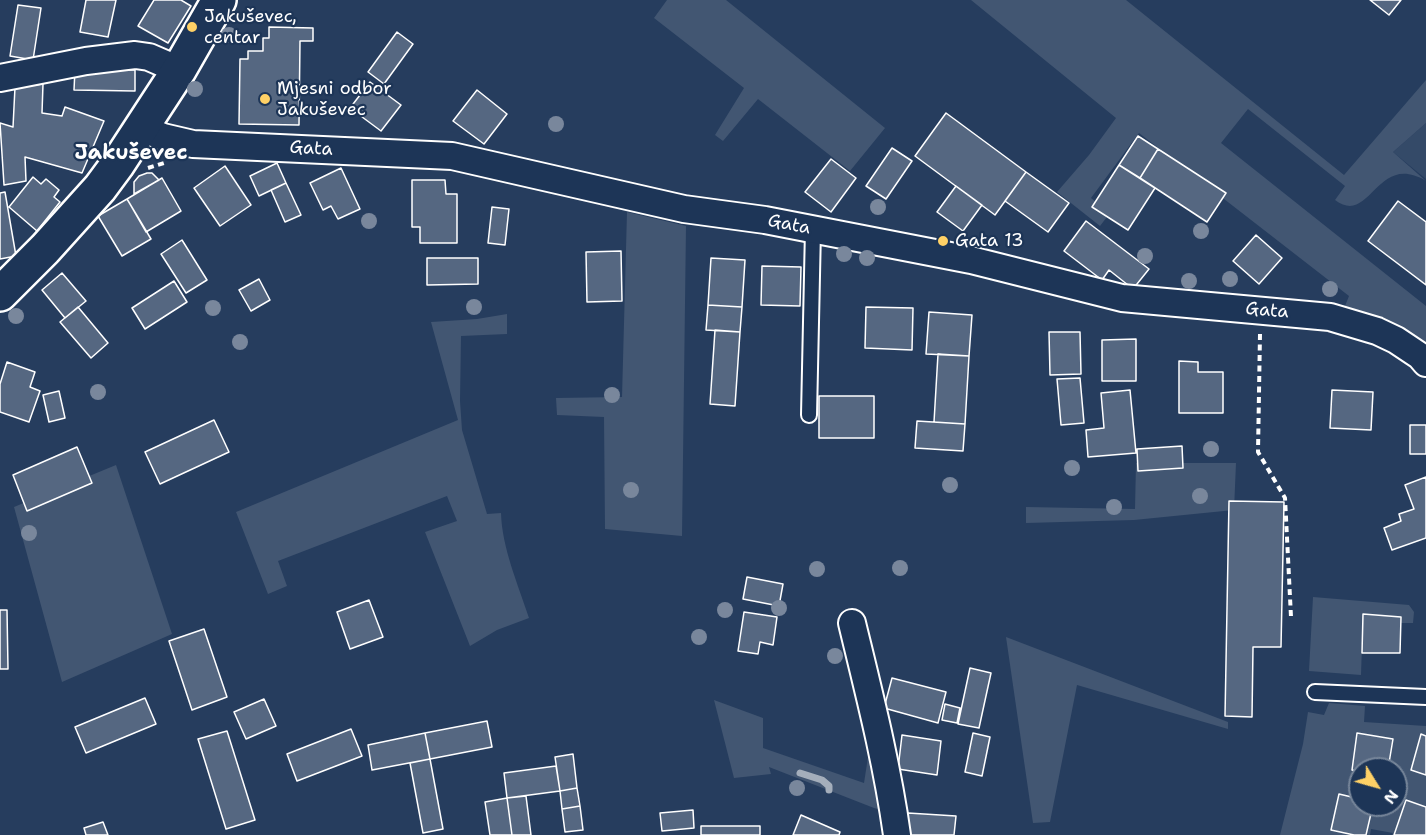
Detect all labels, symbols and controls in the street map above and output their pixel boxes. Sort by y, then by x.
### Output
place label: Jakuševec, centar [204,6,297,48]
marker: Jakuševec, centar [185,20,199,34]
place label: Mjesni odbor Jakuševec [277,78,392,121]
marker: Mjesni odbor Jakuševec [258,92,272,106]
street label: Gata [289,137,333,161]
district label: Jakuševec [74,141,188,167]
street label: Gata [766,210,812,240]
place label: Gata 13 [955,230,1024,252]
marker: Gata 13 [936,234,950,248]
street label: Gata [1245,298,1289,324]
north arrow [1348,757,1408,817]
text: N [1379,786,1403,808]

